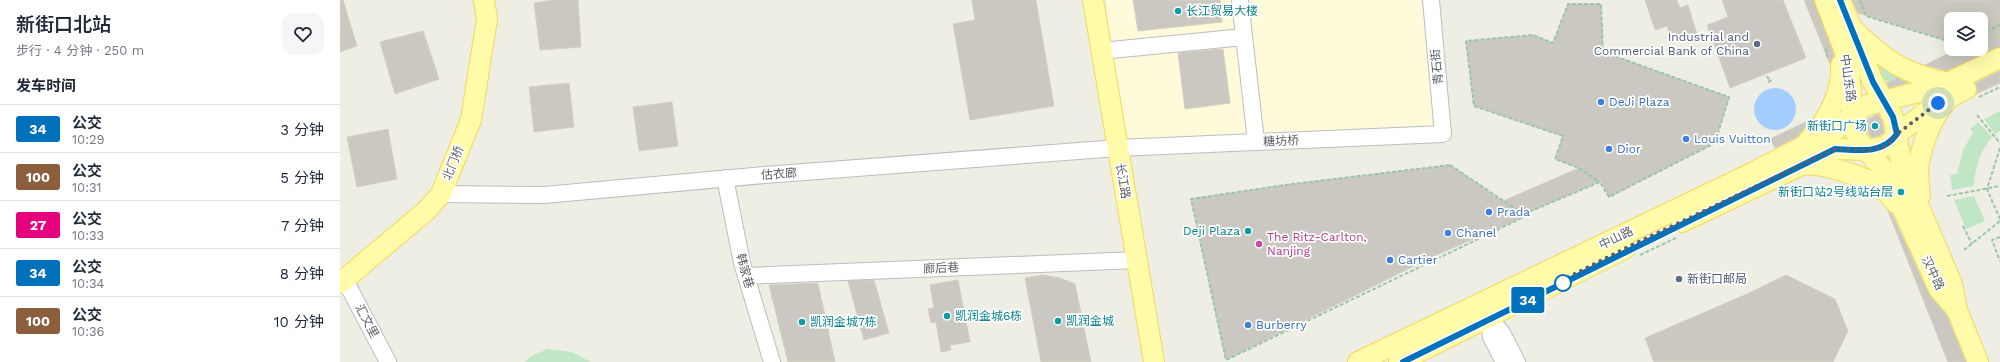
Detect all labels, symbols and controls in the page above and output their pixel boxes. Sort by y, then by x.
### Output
place label: 长江贸易大楼 [1186,4,1258,18]
marker: 长江贸易大楼 [1173,6,1183,16]
map controls [1944,12,1988,56]
button: layers [1944,12,1988,56]
text: 新街口北站 [16,13,111,36]
button: heart [282,13,324,55]
place label: Industrial and Commercial Bank of China [1594,30,1749,58]
marker: Industrial and Commercial Bank of China [1752,39,1762,49]
text: 步行 · 4 分钟 · 250 m [16,43,144,58]
street label: 青石街 [1428,48,1446,86]
street label: 中山东路 [1838,53,1858,103]
text: 发车时间 [16,77,76,95]
your location [1928,93,1948,113]
place label: DeJi Plaza [1609,95,1670,109]
marker: DeJi Plaza [1596,97,1606,107]
text: 公交 [72,114,102,132]
place label: 新街口广场 [1807,119,1867,133]
text: 34 [29,121,47,137]
text: 3 分钟 [280,121,324,139]
marker: 新街口广场 [1870,121,1880,131]
text: 10:29 [72,132,105,147]
place label: Louis Vuitton [1694,132,1771,146]
street label: 糖坊桥 [1263,133,1299,149]
marker: Louis Vuitton [1681,134,1691,144]
place label: Dior [1617,142,1641,156]
street label: 北门桥 [440,144,466,182]
marker: Dior [1604,144,1614,154]
text: 公交 [72,162,102,180]
street label: 长江路 [1113,162,1133,200]
street label: 估衣廊 [761,166,797,182]
text: 100 [26,169,50,185]
text: 5 分钟 [280,169,324,187]
text: 10:31 [72,180,102,195]
place label: 新街口站2号线站台层 [1778,185,1893,199]
marker: 新街口站2号线站台层 [1896,187,1906,197]
place label: Prada [1497,205,1530,219]
marker: Prada [1484,207,1494,217]
text: 公交 [72,210,102,228]
text: 27 [30,217,46,233]
text: 7 分钟 [281,217,324,235]
place label: Deji Plaza [1183,224,1240,238]
street label: 中山路 [1597,224,1635,252]
marker: Deji Plaza [1243,226,1253,236]
place label: Chanel [1456,226,1497,240]
text: 10:33 [72,228,104,243]
marker: Chanel [1443,228,1453,238]
place label: The Ritz-Carlton, Nanjing [1267,230,1367,258]
marker: The Ritz-Carlton, Nanjing [1254,239,1264,249]
street label: 韩家巷 [734,252,756,290]
place label: Cartier [1398,253,1438,267]
street label: 汉中路 [1919,254,1947,292]
marker: Cartier [1385,255,1395,265]
text: 公交 [72,258,102,276]
street label: 廊后巷 [923,260,959,276]
text: 34 [29,265,47,281]
text: 8 分钟 [280,265,324,283]
place label: 新街口邮局 [1687,272,1747,286]
unlabelled marker [1554,274,1572,292]
marker: 新街口邮局 [1674,274,1684,284]
text: 10:34 [72,276,105,291]
line badge: 34 [1510,287,1546,313]
text: 34 [1519,292,1537,308]
street label: 汇文里 [352,302,382,340]
text: 公交 [72,306,102,324]
place label: 凯润金城6栋 [955,309,1022,323]
marker: 凯润金城6栋 [942,311,952,321]
text: 100 [26,313,50,329]
text: 10 分钟 [274,313,324,331]
place label: 凯润金城 [1066,314,1114,328]
place label: 凯润金城7栋 [810,315,877,329]
marker: 凯润金城 [1053,316,1063,326]
marker: 凯润金城7栋 [797,317,807,327]
place label: Burberry [1256,318,1307,332]
marker: Burberry [1243,320,1253,330]
text: 10:36 [72,324,105,339]

